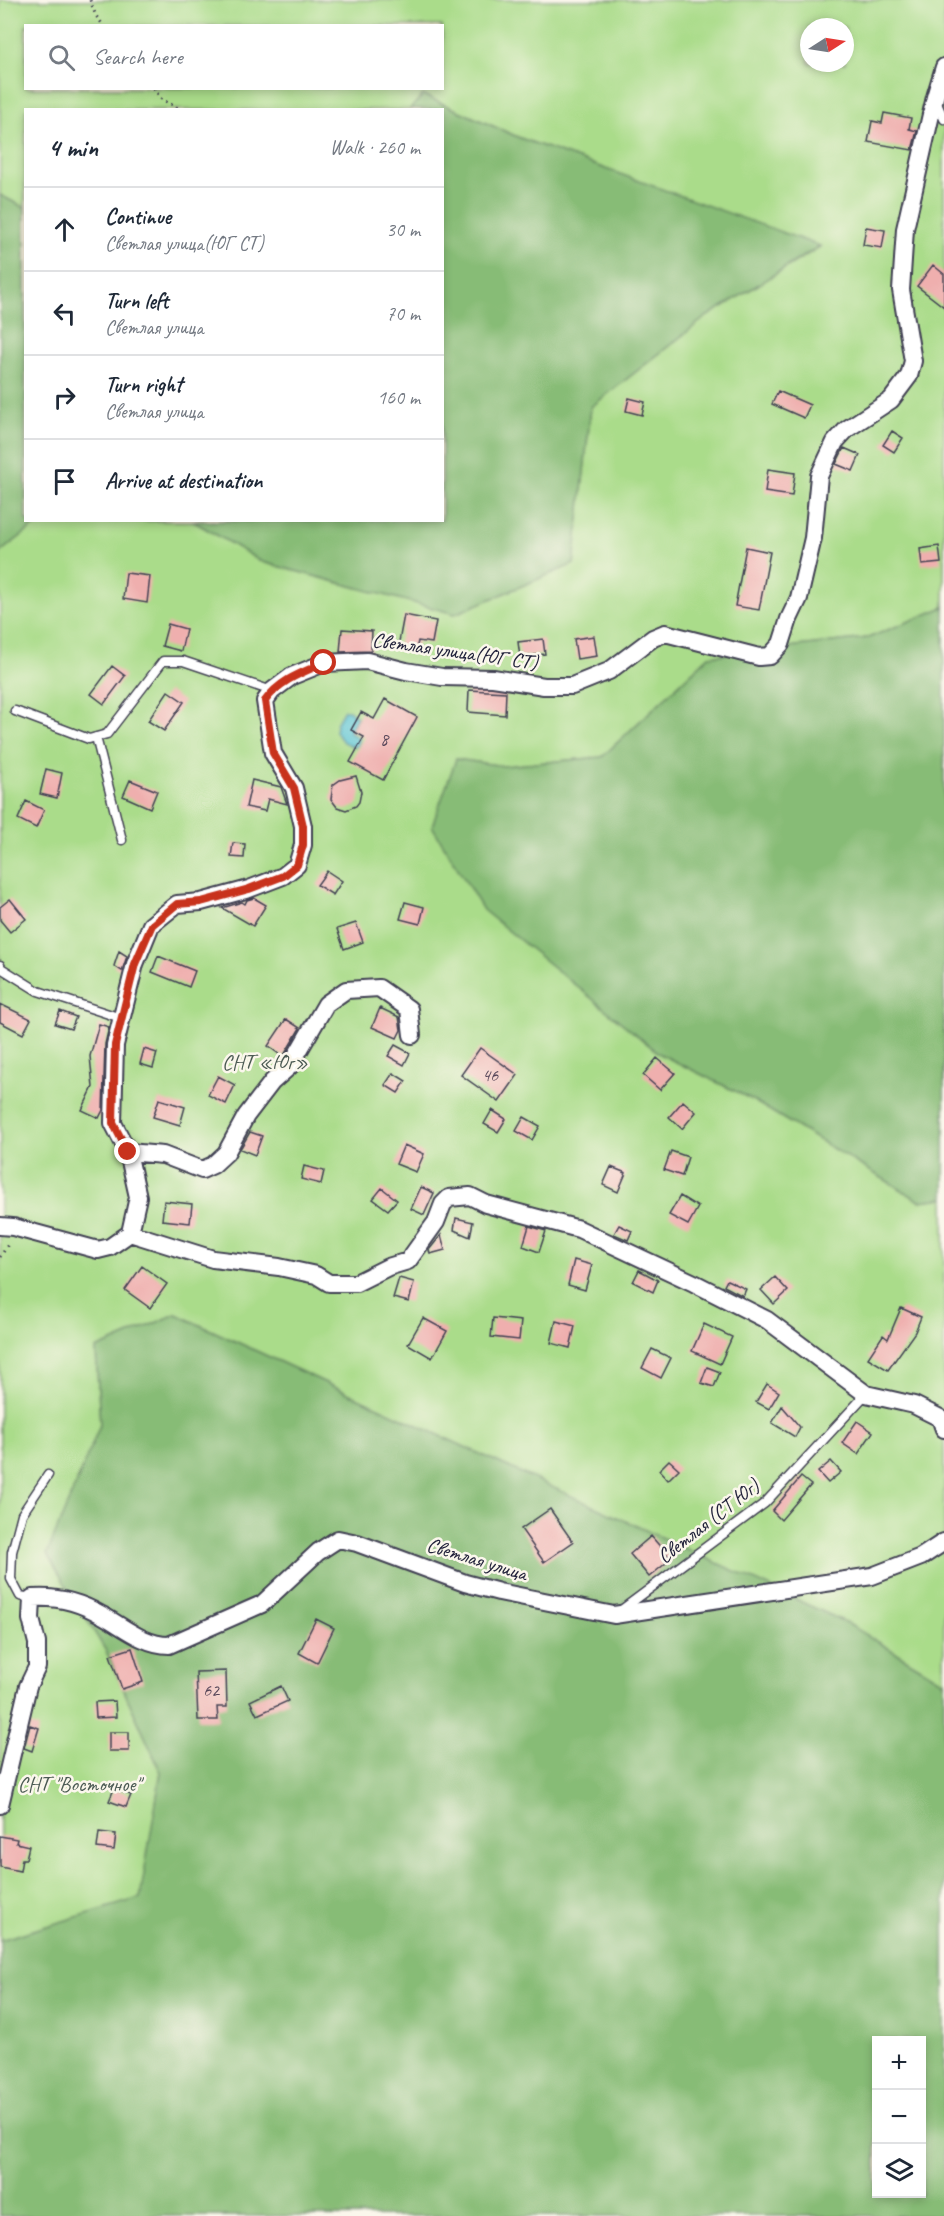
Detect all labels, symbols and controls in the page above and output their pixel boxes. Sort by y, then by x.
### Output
north arrow [800,18,854,72]
search box [24,24,444,90]
icon: search [45,41,78,74]
text: Search here [93,43,183,71]
text: 4 min [48,131,98,164]
text: Walk · 260 m [330,135,420,160]
text: Continue [105,203,171,231]
icon: ahead [48,213,81,246]
text: 30 m [386,217,420,242]
text: Светлая улица(ЮГ СТ) [105,231,264,256]
text: Turn left [105,287,169,315]
icon: left [48,297,81,330]
text: 70 m [386,301,420,326]
text: Светлая улица [105,315,203,340]
text: Turn right [105,371,182,399]
icon: right [48,381,81,414]
text: 160 m [377,385,420,410]
text: Светлая улица [105,399,203,424]
icon: arrive [48,465,81,498]
text: Arrive at destination [105,467,262,495]
street label: Светлая улица(ЮГ СТ) [371,627,540,676]
route start [310,649,336,675]
house number: 8 [380,728,390,750]
park label: СНТ «Юг» [222,1049,308,1075]
house number: 46 [482,1064,499,1086]
route end [114,1138,140,1164]
street label: Светлая (СТ Юг) [652,1472,765,1569]
street label: Светлая улица [424,1531,532,1587]
house number: 62 [203,1679,221,1701]
park label: СНТ "Восточное" [18,1771,144,1797]
map controls [872,2036,926,2198]
button: + [872,2036,926,2090]
button: − [872,2090,926,2144]
button: layers [872,2144,926,2198]

